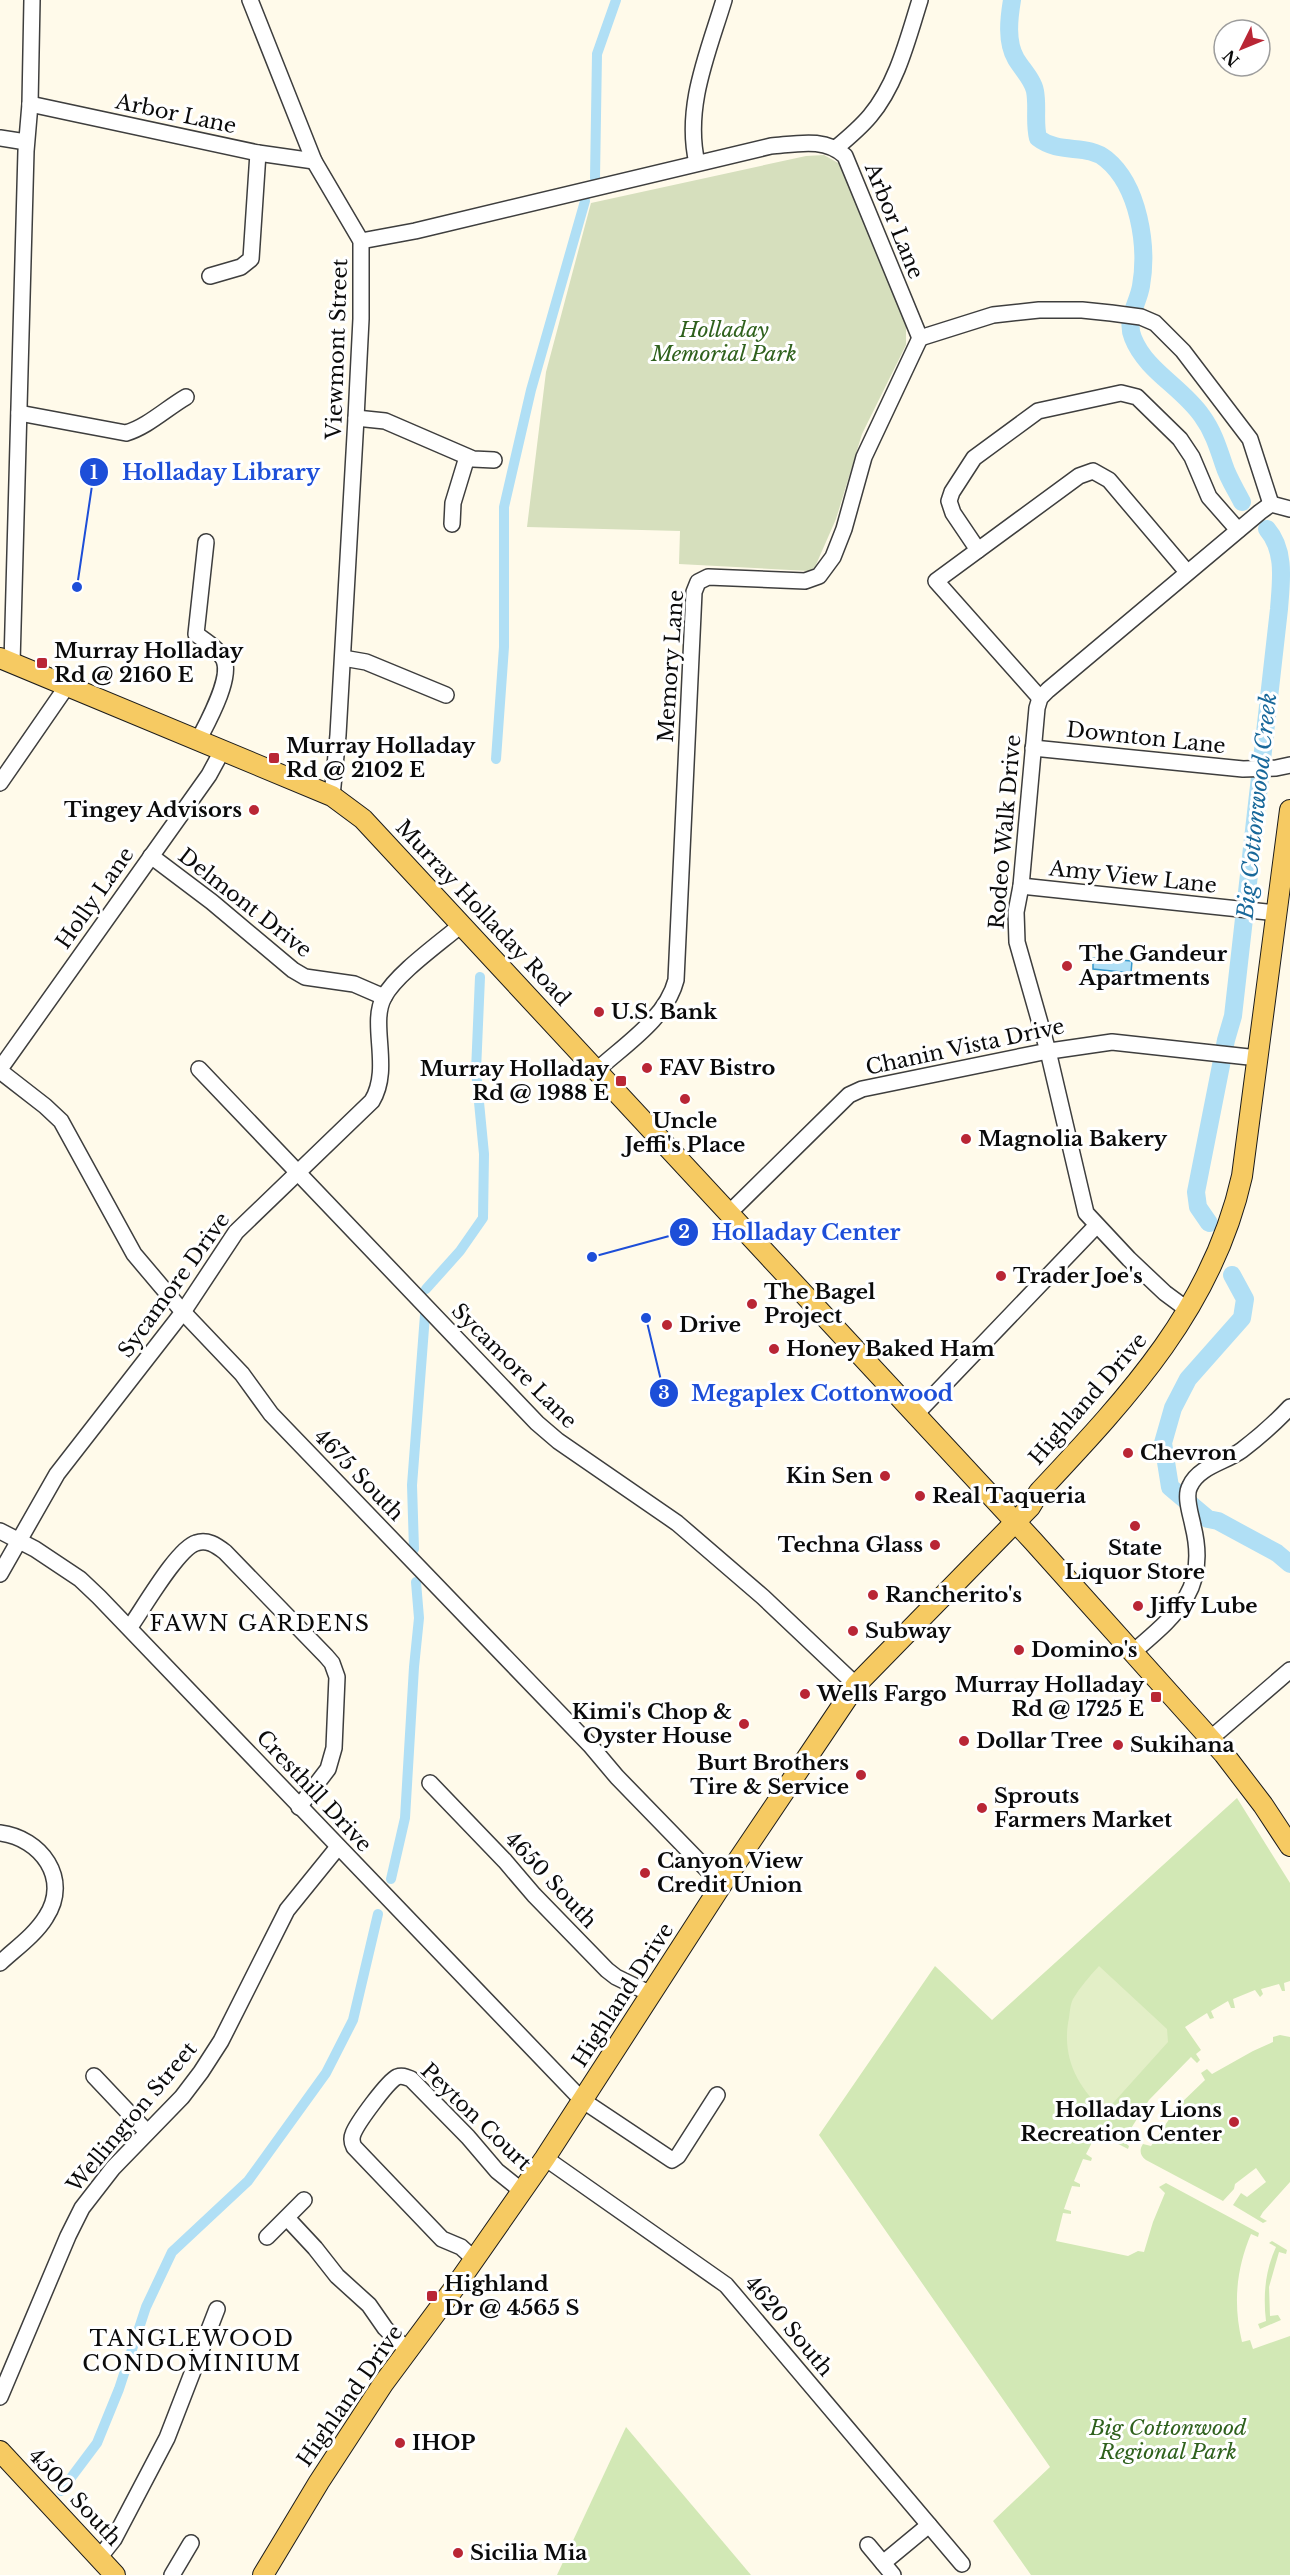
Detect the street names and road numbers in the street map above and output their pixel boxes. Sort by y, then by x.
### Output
street label: Arbor Lane [112,88,239,139]
street label: Arbor Lane [859,158,929,283]
street label: Viewmont Street [321,258,353,441]
street label: Memory Lane [653,589,689,743]
street label: Downton Lane [1065,717,1227,759]
street label: Rodeo Walk Drive [984,734,1026,930]
street label: Murray Holladay Road [390,815,576,1011]
street label: Holly Lane [50,842,140,954]
street label: Delmont Drive [173,843,317,963]
street label: Amy View Lane [1047,855,1218,899]
street label: Chanin Vista Drive [863,1013,1067,1081]
street label: Sycamore Drive [113,1207,235,1363]
street label: Sycamore Lane [446,1298,582,1434]
street label: Highland Drive [1023,1328,1153,1470]
street label: 4675 South [309,1424,409,1526]
street label: Cresthill Drive [251,1725,377,1857]
street label: 4650 South [500,1826,602,1934]
street label: Highland Drive [567,1918,679,2072]
street label: Wellington Street [61,2036,203,2198]
street label: Peyton Court [415,2058,537,2176]
street label: 4620 South [739,2270,839,2382]
street label: Highland Drive [292,2320,408,2472]
street label: 4500 South [23,2443,127,2551]

